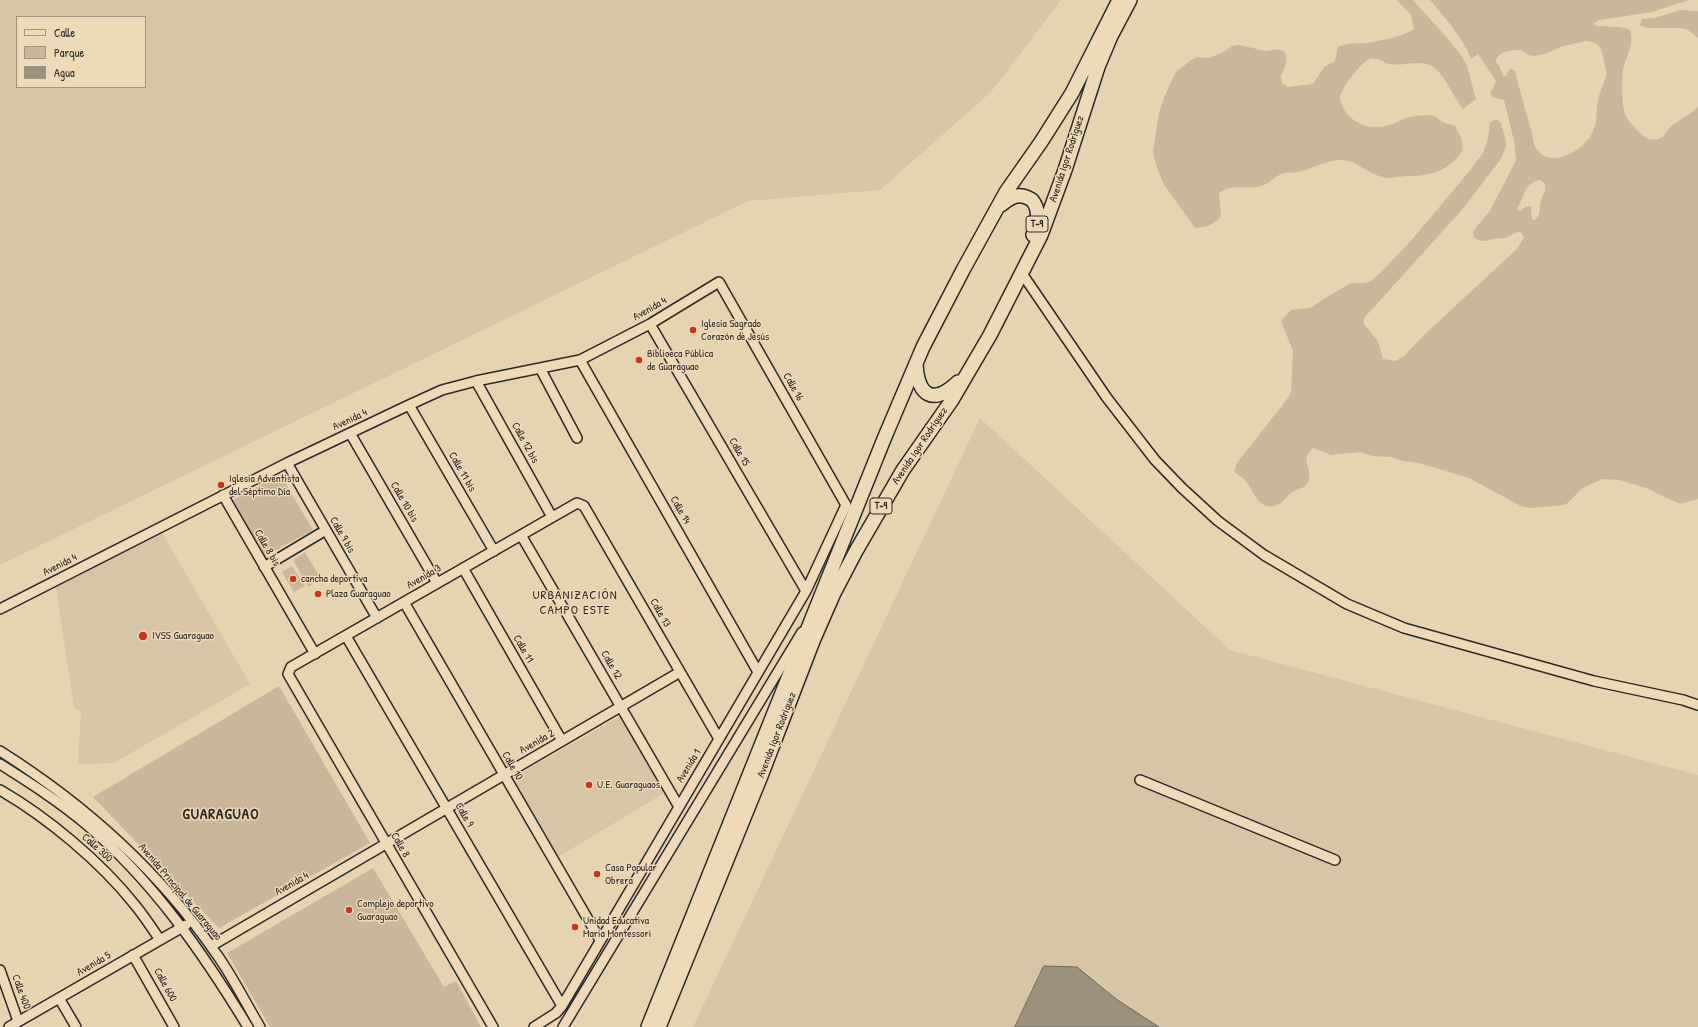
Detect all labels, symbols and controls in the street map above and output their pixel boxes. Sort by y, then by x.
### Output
legend [16,16,146,88]
text: Calle [54,24,75,41]
text: Parque [54,44,84,61]
text: Agua [54,64,75,81]
street label: Avenida Igor Rodríguez [1047,114,1087,204]
road number: T-9 [1026,216,1048,232]
street label: Avenida 4 [631,294,669,324]
place label: Iglesia Sagrado Corazón de Jesús [701,317,769,343]
marker: Iglesia Sagrado Corazón de Jesús [688,325,698,335]
place label: Biblioeca Pública de Guaraguao [647,347,713,373]
marker: Biblioeca Pública de Guaraguao [634,355,644,365]
street label: Calle 16 [780,371,806,403]
street label: Avenida Igor Rodríguez [889,405,951,487]
street label: Avenida 4 [331,406,369,434]
street label: Calle 12 bis [508,420,542,466]
street label: Calle 15 [726,435,752,469]
street label: Calle 11 bis [445,450,479,494]
place label: Iglesia Adventista del Séptimo Día [229,472,299,498]
street label: Calle 10 bis [387,479,421,525]
marker: Iglesia Adventista del Séptimo Día [216,480,226,490]
street label: Calle 14 [667,494,693,526]
road number: T-9 [870,498,892,514]
street label: Calle 9 bis [326,514,358,556]
street label: Calle 8 bis [251,527,283,569]
street label: Avenida 4 [41,551,79,579]
street label: Avenida 3 [404,562,444,592]
place label: cancha deportiva [301,572,367,586]
marker: cancha deportiva [288,574,298,584]
place label: Plaza Guaraguao [326,587,391,601]
district label: URBANIZACIÓN CAMPO ESTE [532,588,618,619]
marker: Plaza Guaraguao [313,589,323,599]
street label: Calle 13 [647,596,673,630]
place label: IVSS Guaraguao [152,629,214,643]
marker: IVSS Guaraguao [137,630,149,642]
street label: Calle 11 [510,633,536,665]
street label: Calle 12 [598,648,624,682]
street label: Avenida Igor Rodríguez [755,691,799,779]
street label: Avenida 2 [517,727,557,757]
street label: Avenida 1 [674,747,704,785]
street label: Calle 10 [499,749,525,783]
place label: U.E. Guaraguaos [597,778,660,792]
marker: U.E. Guaraguaos [584,780,594,790]
street label: Calle 9 [452,800,476,830]
district label: GUARAGUAO [182,806,260,824]
street label: Calle 8 [388,830,412,860]
street label: Calle 300 [79,831,115,865]
street label: Avenida Principal de Guaraguao [136,841,224,943]
place label: Casa Popular Obrera [605,861,657,887]
street label: Avenida 4 [273,869,311,899]
marker: Casa Popular Obrera [592,869,602,879]
place label: Complejo deportivo Guaraguao [357,897,434,923]
marker: Complejo deportivo Guaraguao [344,905,354,915]
place label: Unidad Educativa Maria Montessori [583,914,651,940]
marker: Unidad Educativa Maria Montessori [570,922,580,932]
street label: Avenida 5 [75,949,113,979]
street label: Calle 600 [150,966,180,1004]
street label: Calle 400 [9,973,33,1011]

